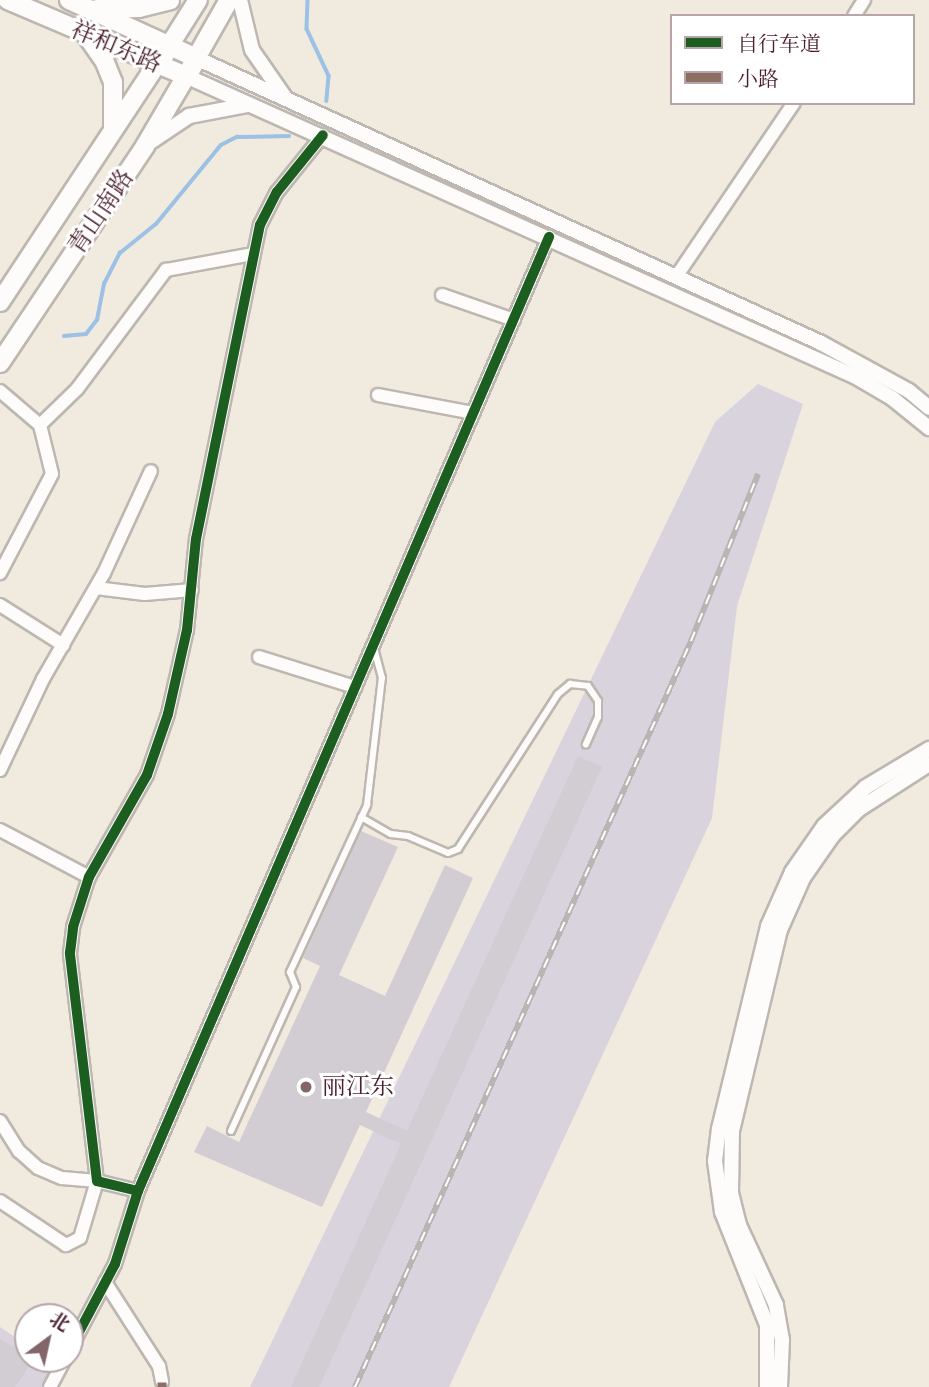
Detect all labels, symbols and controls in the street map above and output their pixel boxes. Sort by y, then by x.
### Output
legend [670,14,915,105]
street label: 祥和东路 [66,15,166,79]
text: 自行车道 [737,30,821,58]
text: 小路 [737,65,779,93]
street label: 青山南路 [62,164,140,260]
place label: 丽江东 [322,1073,394,1101]
marker: 丽江东 [296,1077,316,1097]
north arrow [14,1303,84,1373]
text: 北 [44,1306,74,1338]

